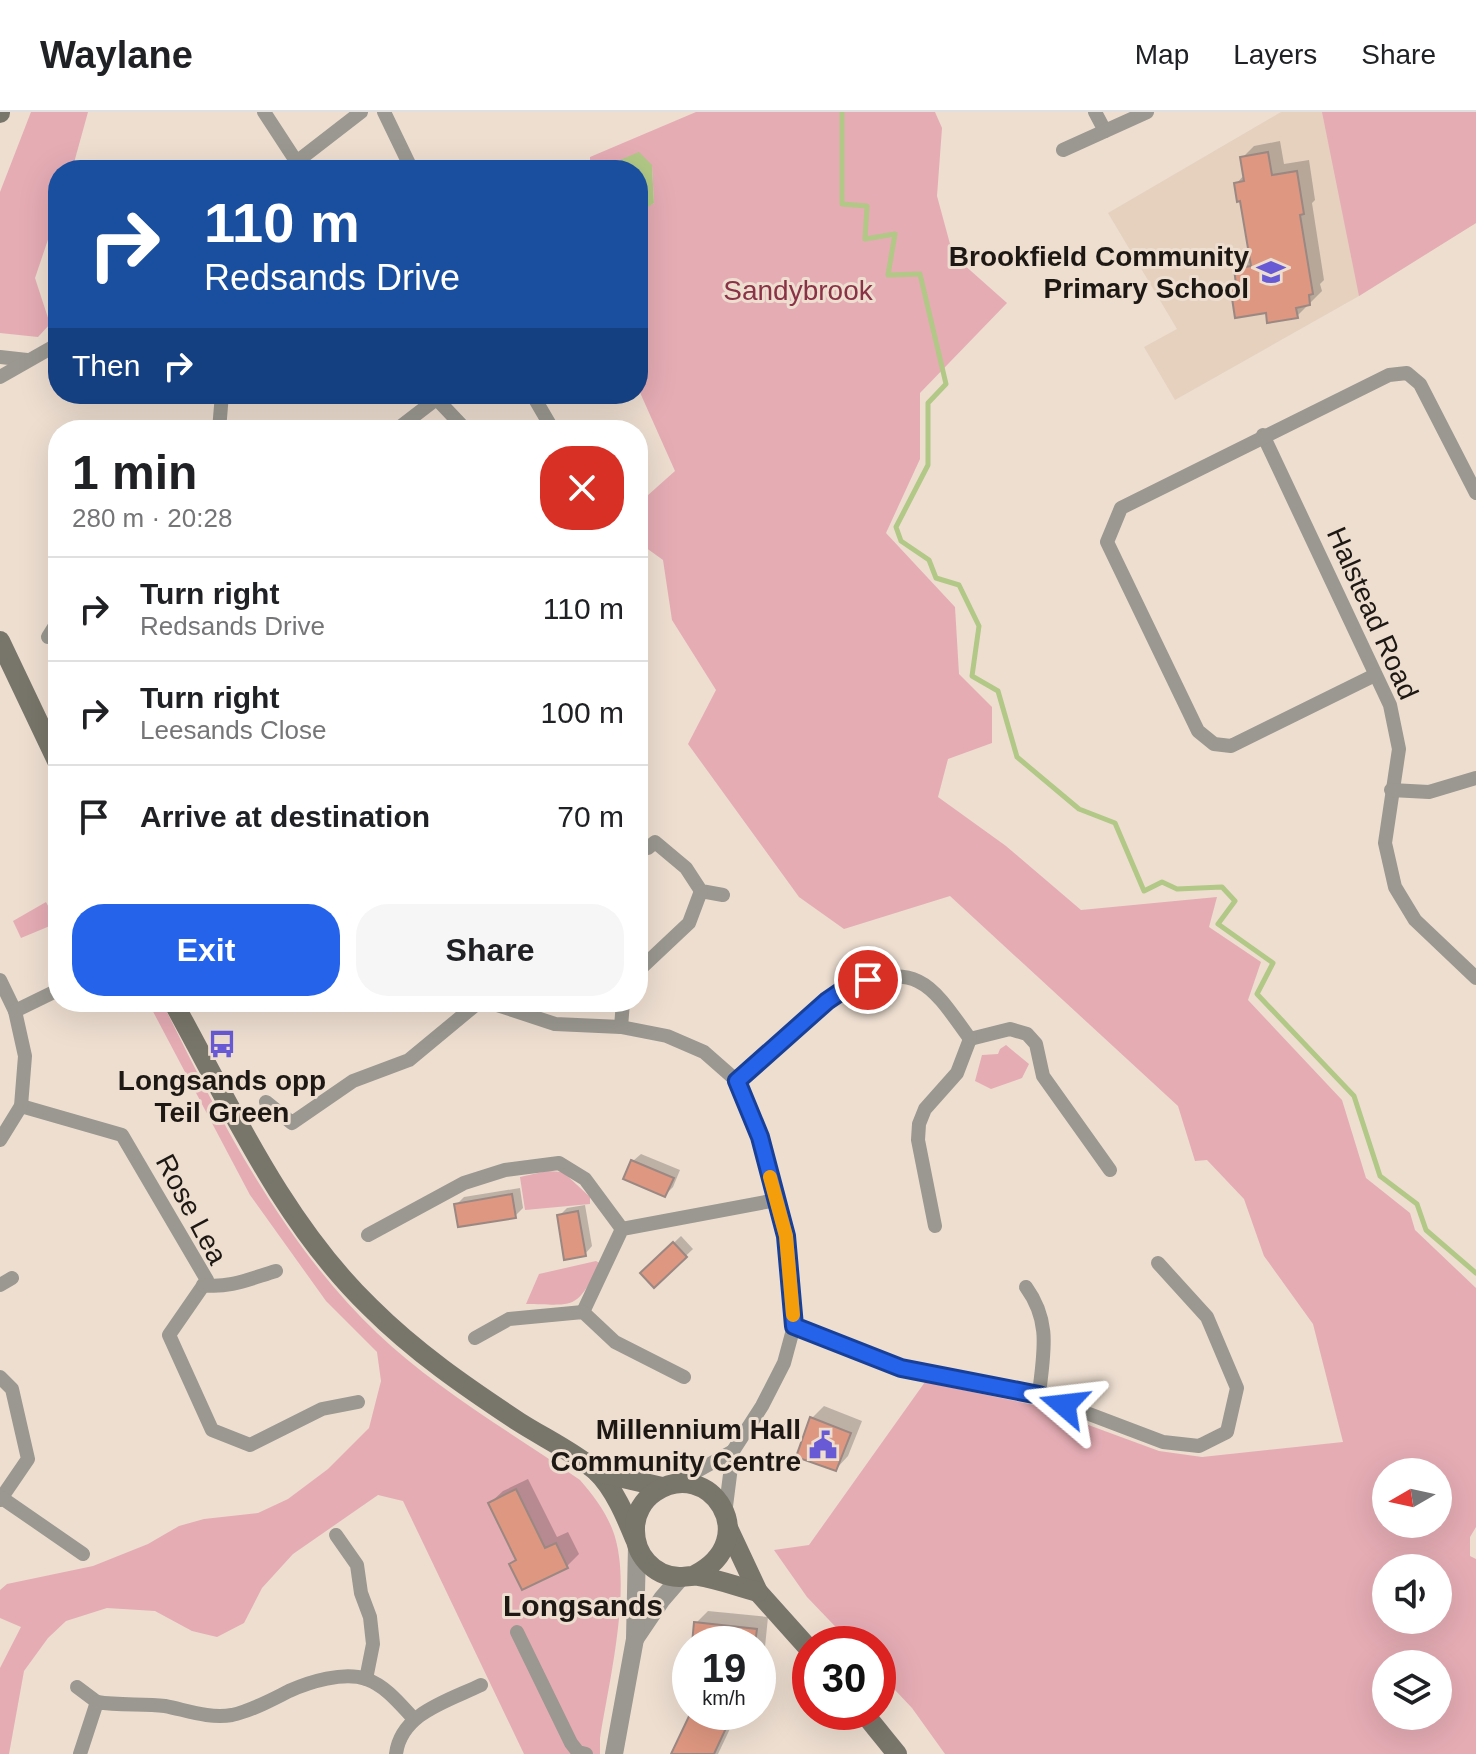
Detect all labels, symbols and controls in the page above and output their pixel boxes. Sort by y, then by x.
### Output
text: Waylane [40,34,193,76]
text: Map [1135,39,1189,70]
text: Layers [1233,39,1317,70]
text: Share [1361,39,1436,70]
text: 110 m [204,191,360,254]
icon: right [72,192,176,296]
place label: Brookfield Community Primary School [949,241,1249,304]
text: Redsands Drive [204,257,460,298]
school or university icon: Brookfield Community Primary School [1256,257,1286,287]
park label: Sandybrook [723,275,874,306]
icon: right [156,344,200,388]
text: Then [72,349,140,382]
text: 1 min [72,446,197,499]
button: close [540,446,624,530]
text: 280 m · 20:28 [72,503,232,533]
street label: Halstead Road [1321,522,1424,704]
text: Turn right [140,577,279,610]
icon: right [72,587,116,631]
text: 110 m [543,592,624,625]
text: Redsands Drive [140,611,325,641]
text: Turn right [140,681,279,714]
icon: right [72,691,116,735]
text: 100 m [541,696,624,729]
text: Leesands Close [140,715,326,745]
icon: arrive [72,795,116,839]
text: Arrive at destination [140,800,430,833]
text: 70 m [557,800,624,833]
button: Exit [72,904,340,996]
button: Share [356,904,624,996]
pin [834,946,902,1014]
icon: arrive [846,958,890,1002]
bus stop icon: Longsands opp Teil Green [207,1029,237,1059]
place label: Longsands opp Teil Green [118,1065,326,1128]
street label: Rose Lea [150,1149,234,1270]
position arrow [1022,1363,1106,1447]
place label: Millennium Hall Community Centre [551,1414,801,1477]
public building icon: Millennium Hall Community Centre [808,1430,838,1460]
north arrow [1372,1458,1452,1538]
map controls [1372,1458,1452,1730]
button: sound [1372,1554,1452,1634]
district label: Longsands [503,1589,663,1622]
speed limit sign: 30 [792,1626,896,1730]
text: 19 [702,1646,746,1690]
button: layers [1372,1650,1452,1730]
text: km/h [702,1687,746,1709]

